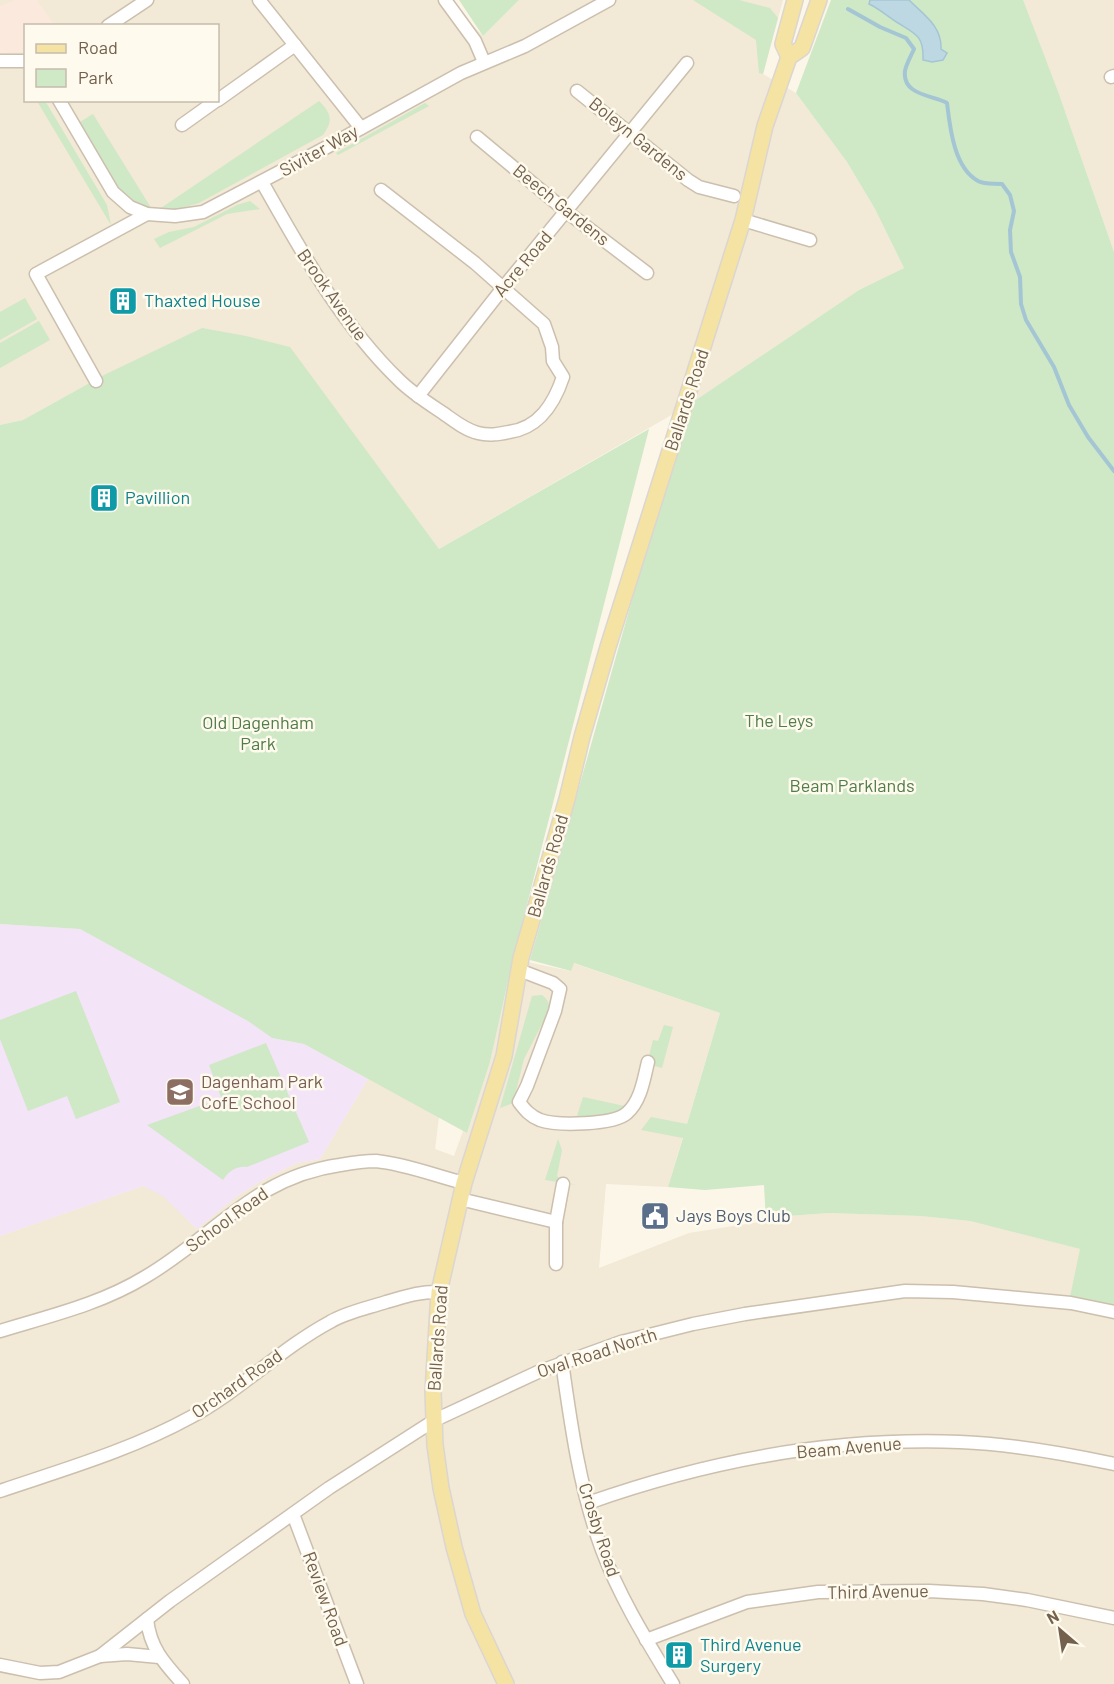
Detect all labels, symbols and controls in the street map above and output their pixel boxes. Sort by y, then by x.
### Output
legend [24,24,219,102]
text: Road [78,36,118,58]
text: Park [78,66,113,88]
street label: Boleyn Gardens [585,92,692,185]
street label: Siviter Way [275,120,362,181]
street label: Beech Gardens [509,159,614,250]
street label: Acre Road [488,226,556,301]
street label: Brook Avenue [293,244,373,345]
building icon: Thaxted House [107,285,139,317]
place label: Thaxted House [144,289,261,311]
street label: Ballards Road [659,346,713,454]
building icon: Pavillion [88,482,120,514]
place label: Pavillion [125,486,190,508]
park label: The Leys [745,709,814,731]
park label: Old Dagenham Park [202,711,314,754]
park label: Beam Parklands [789,774,915,796]
street label: Ballards Road [522,812,572,920]
place label: Dagenham Park CofE School [201,1070,323,1113]
school or university icon: Dagenham Park CofE School [164,1076,196,1108]
street label: School Road [181,1182,272,1256]
public building icon: Jays Boys Club [639,1200,671,1232]
place label: Jays Boys Club [676,1204,791,1226]
street label: Ballards Road [422,1284,452,1392]
street label: Oval Road North [534,1322,659,1382]
street label: Orchard Road [187,1344,286,1422]
street label: Beam Avenue [795,1431,903,1463]
street label: Crosby Road [574,1480,625,1579]
street label: Review Road [299,1548,353,1649]
street label: Third Avenue [827,1579,929,1603]
north arrow [1030,1600,1090,1660]
text: N [1043,1606,1062,1627]
place label: Third Avenue Surgery [700,1633,802,1676]
building icon: Third Avenue Surgery [663,1639,695,1671]

